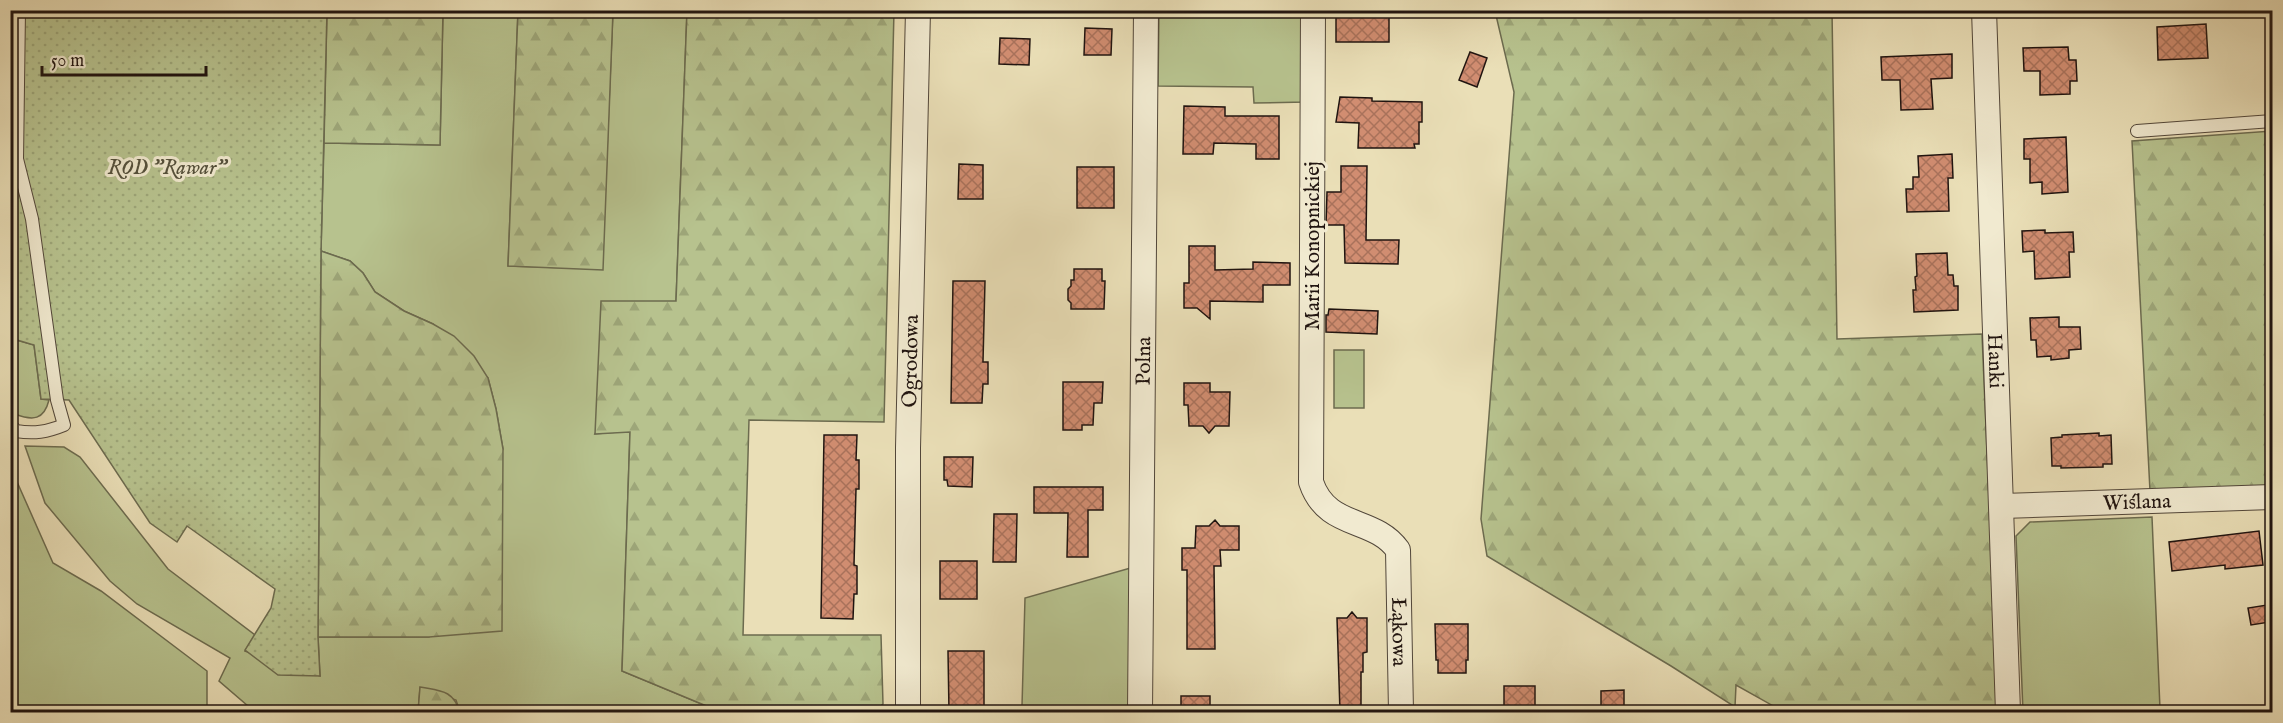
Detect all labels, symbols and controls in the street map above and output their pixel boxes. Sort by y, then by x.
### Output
scale bar [42,39,206,77]
text: 50 m [51,50,84,73]
park label: ROD "Rawar" [108,155,229,182]
street label: Marii Konopnickiej [1300,161,1327,331]
street label: Ogrodowa [897,313,926,408]
street label: Hanki [1980,333,2009,389]
street label: Polna [1131,335,1158,386]
street label: Wiślana [2102,488,2172,518]
street label: Łąkowa [1384,597,1412,668]

